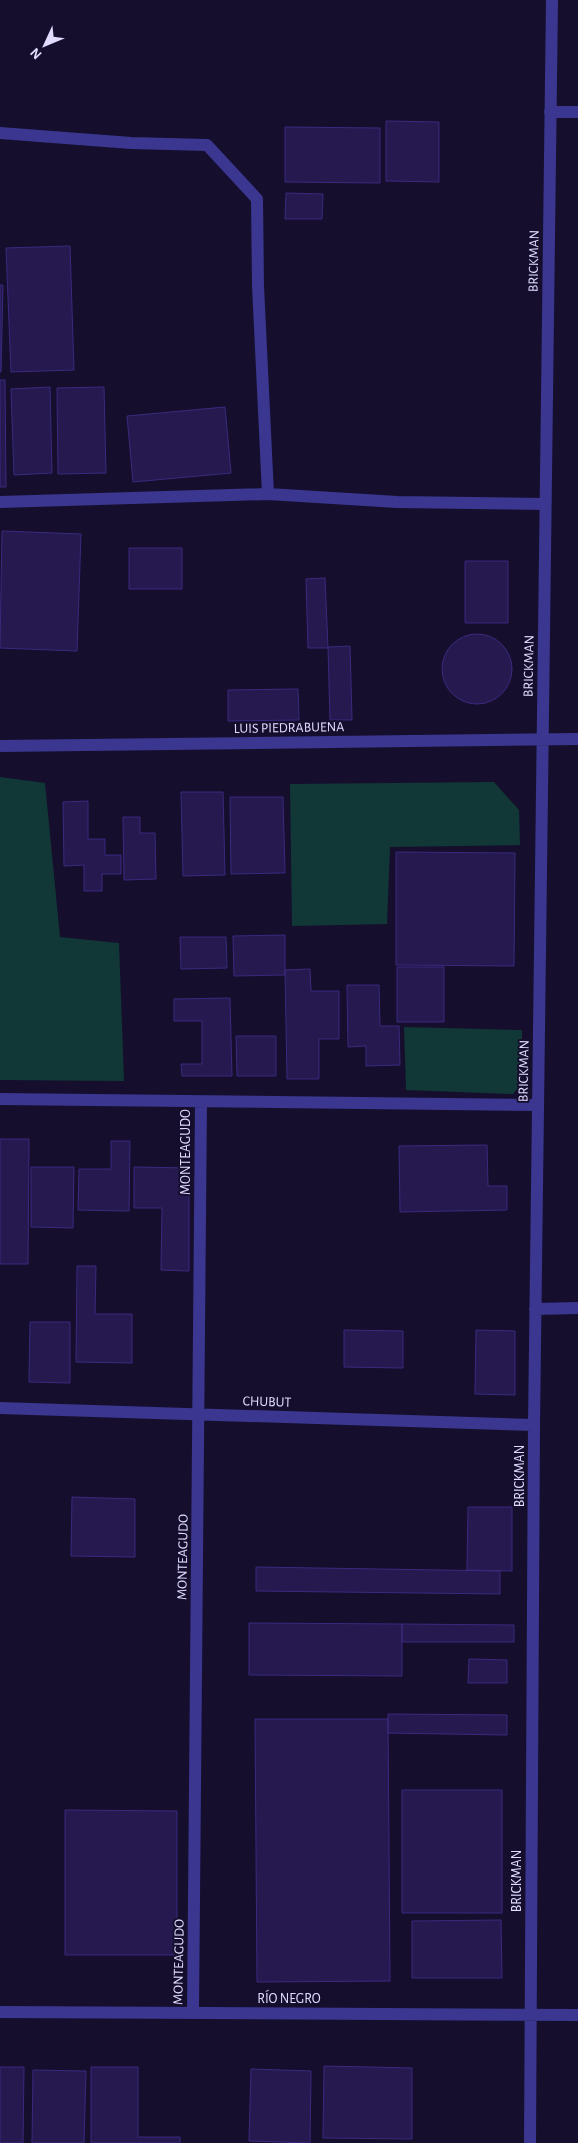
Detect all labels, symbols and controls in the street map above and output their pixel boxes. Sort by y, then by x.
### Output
north arrow [20,20,70,70]
text: N [28,45,45,62]
street label: BRICKMAN [526,230,542,292]
street label: BRICKMAN [521,635,537,697]
street label: LUIS PIEDRABUENA [234,720,344,736]
street label: BRICKMAN [516,1040,532,1102]
street label: MONTEAGUDO [179,1109,193,1195]
street label: CHUBUT [242,1394,292,1410]
street label: BRICKMAN [513,1445,527,1507]
street label: MONTEAGUDO [175,1514,191,1600]
street label: BRICKMAN [510,1850,524,1912]
street label: MONTEAGUDO [171,1919,187,2005]
street label: RÍO NEGRO [257,1989,321,2006]

